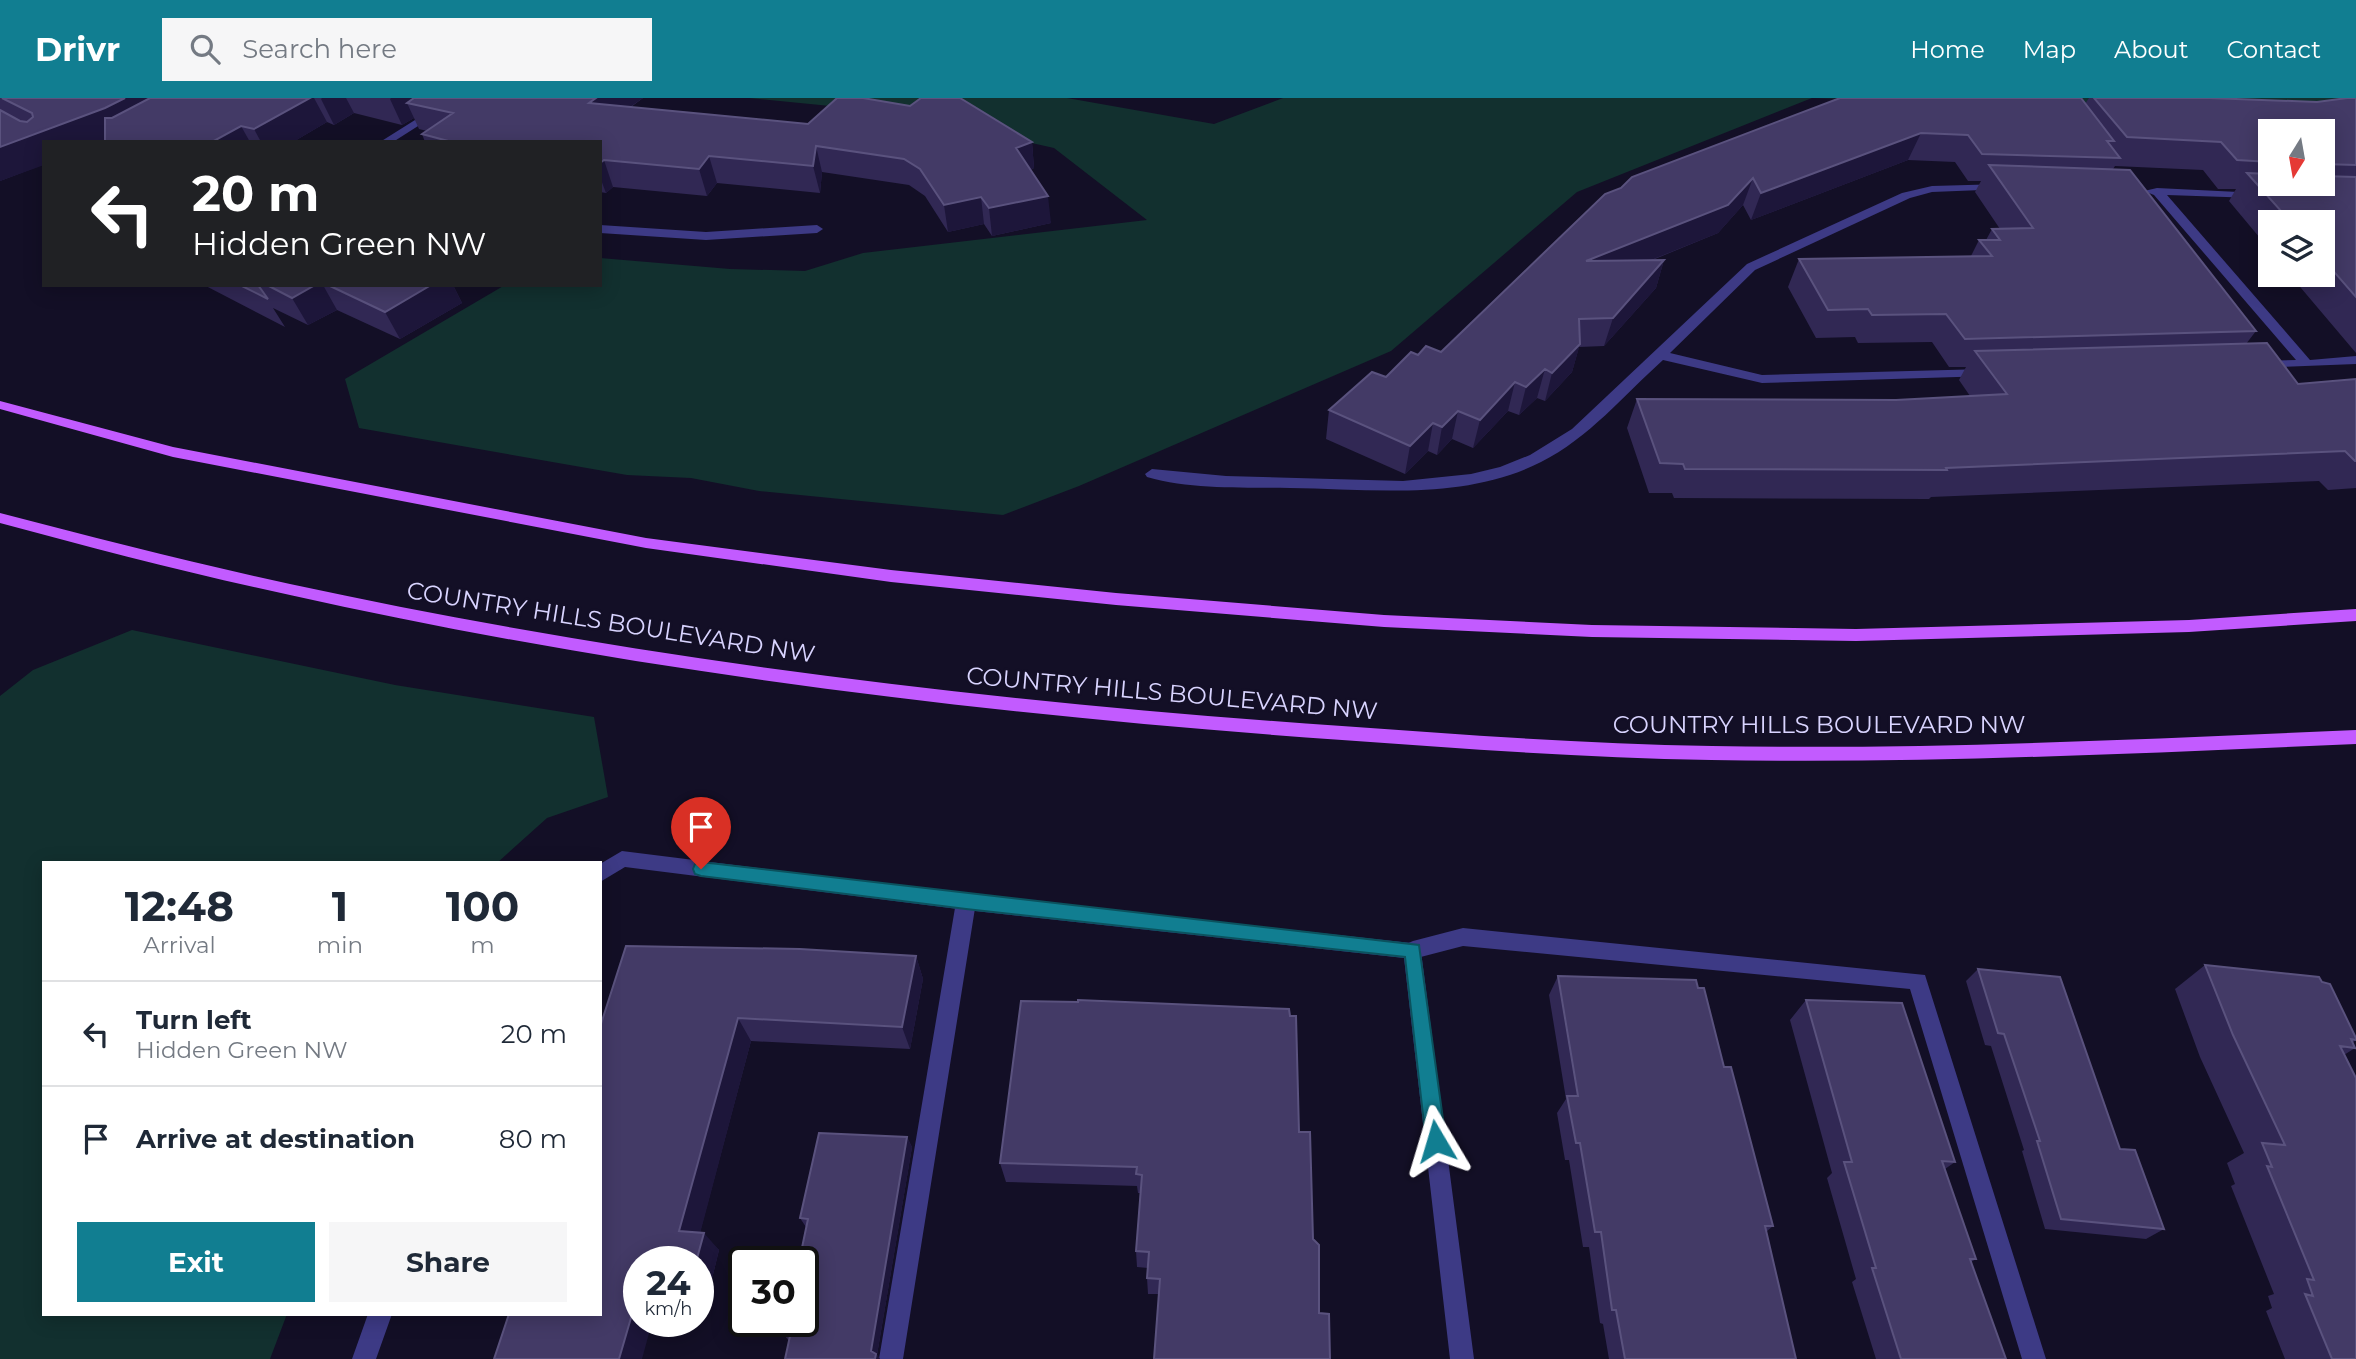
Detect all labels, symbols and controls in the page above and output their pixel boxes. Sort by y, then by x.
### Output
search box [162,18,652,81]
text: Drivr [35,29,120,69]
icon: search [186,30,224,68]
text: Search here [242,33,397,65]
text: Home [1910,35,1985,64]
text: Map [2023,35,2076,64]
text: About [2114,35,2188,64]
text: Contact [2226,35,2321,64]
north arrow [2258,119,2334,196]
map controls [2258,119,2335,287]
text: 20 m [192,164,319,223]
icon: left [77,168,168,259]
button: layers [2258,210,2335,287]
text: Hidden Green NW [192,224,486,263]
street label: COUNTRY HILLS BOULEVARD NW [405,575,817,669]
street label: COUNTRY HILLS BOULEVARD NW [965,661,1379,725]
street label: COUNTRY HILLS BOULEVARD NW [1613,710,2025,739]
pin [671,797,731,869]
icon: arrive [682,808,720,846]
text: 12:48 [125,880,234,932]
text: 1 [332,880,348,932]
text: 100 [446,880,519,932]
text: Arrival [143,931,216,959]
text: min [317,931,363,959]
text: m [470,931,495,959]
text: Turn left [136,1004,252,1036]
icon: left [77,1015,115,1053]
text: 20 m [501,1018,567,1050]
text: Hidden Green NW [136,1036,348,1064]
position arrow [1399,1104,1473,1178]
icon: arrive [77,1120,115,1158]
text: Arrive at destination [136,1123,415,1155]
text: 80 m [499,1123,567,1155]
button: Exit [77,1222,315,1302]
button: Share [329,1222,567,1302]
speed limit sign: 30 [728,1246,819,1337]
text: 24 [646,1261,691,1304]
text: km/h [644,1298,693,1320]

